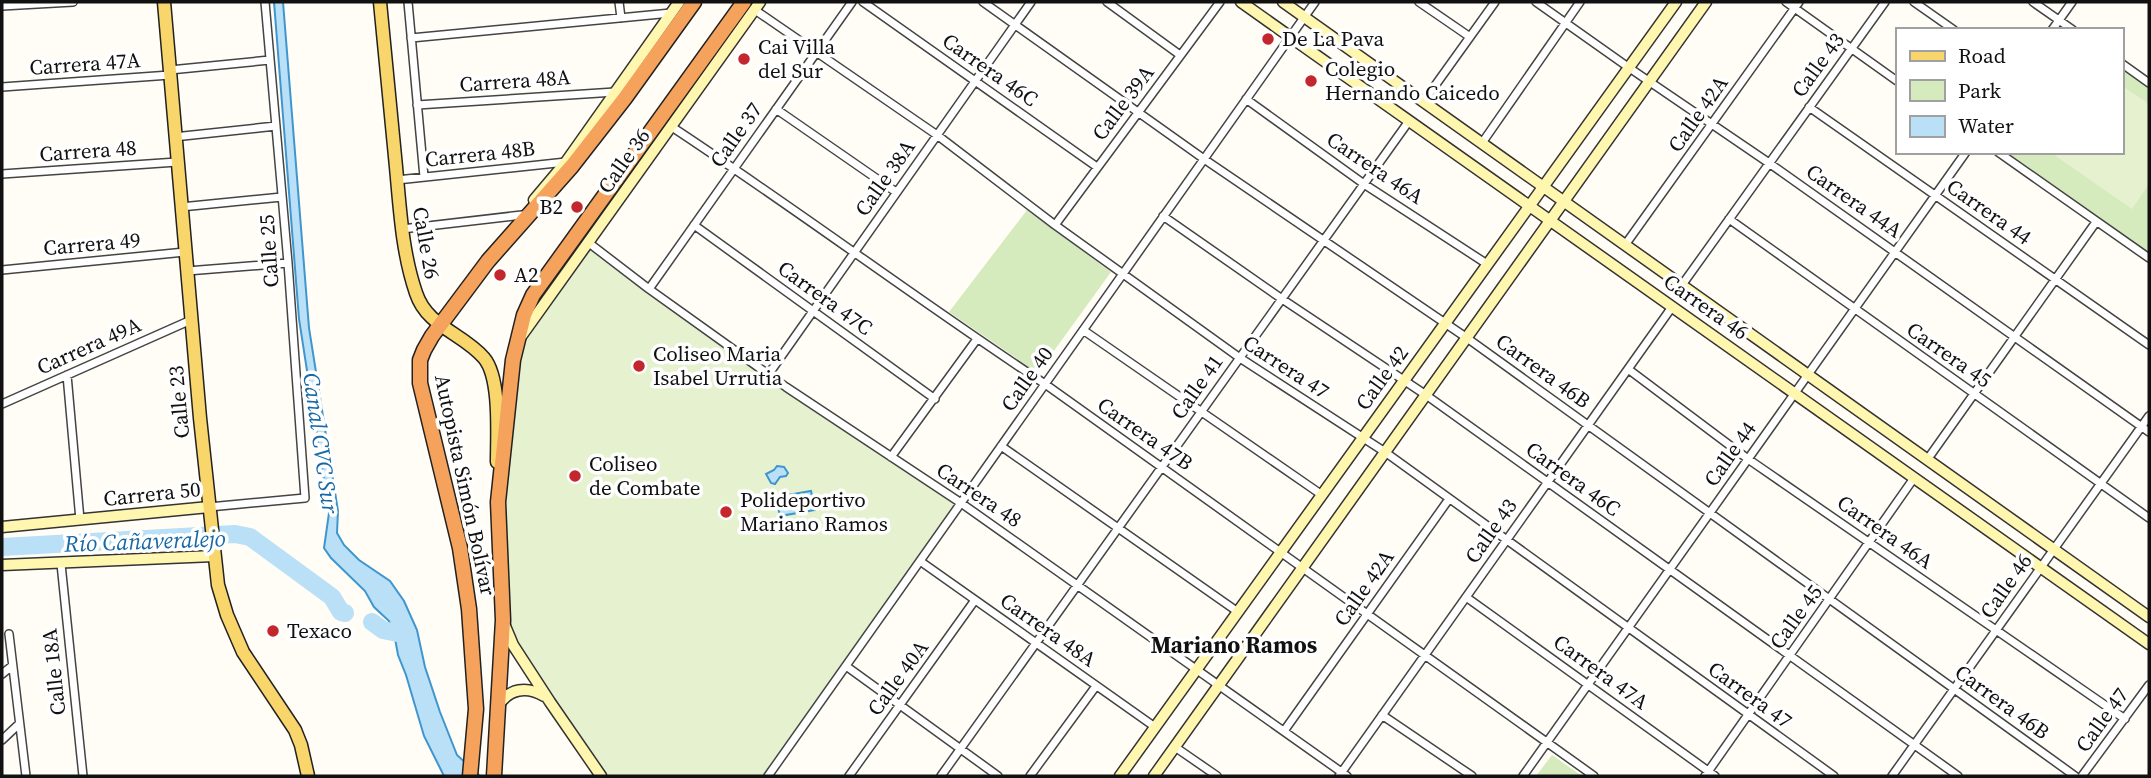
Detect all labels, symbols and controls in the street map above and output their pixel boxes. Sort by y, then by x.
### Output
place label: De La Pava [1282,24,1385,53]
street label: Carrera 46C [937,26,1044,113]
street label: Calle 43 [1784,27,1851,103]
legend [1896,28,2123,154]
marker: De La Pava [1260,31,1276,47]
place label: Cai Villa del Sur [758,32,836,85]
text: Road [1958,41,2006,70]
street label: Carrera 47A [28,45,142,82]
marker: Cai Villa del Sur [736,51,752,67]
place label: Colegio Hernando Caicedo [1325,54,1500,107]
street label: Calle 39A [1085,59,1160,146]
street label: Carrera 48A [458,62,572,99]
street label: Calle 42A [1661,70,1734,158]
marker: Colegio Hernando Caicedo [1303,73,1319,89]
text: Park [1958,76,2002,105]
street label: Calle 37 [703,96,768,173]
text: Water [1958,111,2014,140]
street label: Calle 36 [591,122,656,199]
street label: Carrera 46A [1321,124,1430,211]
street label: Carrera 48 [38,133,138,168]
street label: Carrera 48B [423,133,536,174]
street label: Calle 38A [848,134,921,222]
street label: Carrera 44A [1800,157,1908,244]
street label: Carrera 44 [1941,172,2038,252]
place label: B2 [539,192,563,221]
marker: B2 [569,199,585,215]
street label: Calle 26 [406,204,447,281]
street label: Calle 25 [251,214,286,288]
street label: Carrera 49 [42,225,142,262]
street label: Carrera 47C [772,253,879,342]
place label: A2 [514,260,538,289]
marker: A2 [492,267,508,283]
street label: Carrera 46 [1658,267,1754,346]
street label: Carrera 49A [32,310,146,381]
street label: Carrera 45 [1901,315,1997,394]
street label: Carrera 46B [1490,326,1597,415]
street label: Carrera 47 [1238,328,1335,405]
place label: Coliseo Maria Isabel Urrutia [653,339,783,392]
street label: Calle 40 [994,340,1059,417]
street label: Calle 42 [1348,340,1415,416]
street label: Calle 41 [1164,348,1229,425]
marker: Coliseo Maria Isabel Urrutia [631,358,647,374]
street label: Calle 23 [161,364,196,440]
water label: Canal CVC Sur [295,371,347,516]
street label: Autopista Simón Bolívar [428,372,503,598]
street label: Carrera 47B [1092,390,1199,477]
street label: Calle 44 [1697,415,1763,492]
street label: Carrera 46C [1520,434,1627,523]
place label: Coliseo de Combate [589,449,701,502]
street label: Carrera 48 [931,455,1028,534]
marker: Coliseo de Combate [567,468,583,484]
street label: Carrera 50 [102,474,202,513]
place label: Polideportivo Mariano Ramos [740,485,888,538]
street label: Carrera 46A [1831,488,1939,575]
street label: Calle 43 [1458,492,1523,569]
marker: Polideportivo Mariano Ramos [718,504,734,520]
water label: Río Cañaveralejo [63,522,226,560]
street label: Calle 42A [1327,544,1400,632]
street label: Calle 46 [1973,547,2038,624]
street label: Calle 45 [1762,579,1829,655]
street label: Carrera 48A [994,586,1102,673]
place label: Texaco [287,616,352,645]
marker: Texaco [265,623,281,639]
street label: Calle 18A [35,627,72,717]
street label: Carrera 47A [1548,627,1655,716]
district label: Mariano Ramos [1151,629,1317,661]
street label: Calle 40A [860,634,935,721]
street label: Carrera 47 [1702,654,1798,735]
street label: Carrera 46B [1949,657,2056,746]
street label: Calle 47 [2068,682,2135,758]

